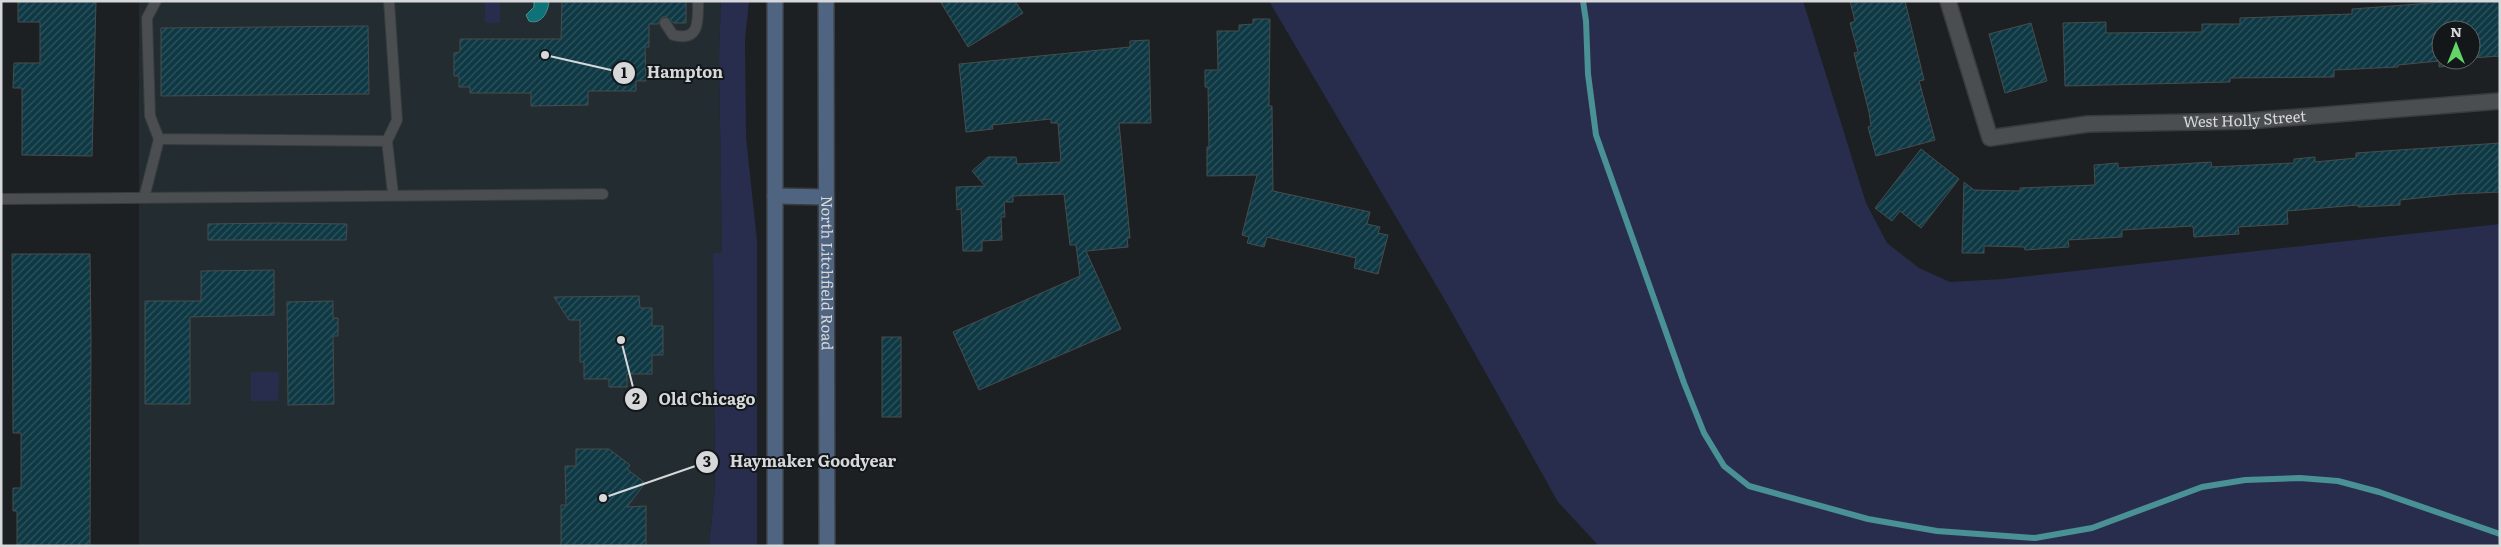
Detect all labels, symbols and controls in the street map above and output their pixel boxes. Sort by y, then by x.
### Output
north arrow [2431,20,2481,70]
text: N [2450,21,2462,41]
callout: Hampton [612,57,733,88]
text: Hampton [647,59,723,83]
text: 1 [621,60,627,83]
street label: West Holly Street [2183,103,2307,132]
street label: North Litchfield Road [816,196,840,350]
callout: Old Chicago [623,383,765,414]
text: 2 [632,386,640,409]
text: Old Chicago [658,386,756,410]
callout: Haymaker Goodyear [695,446,906,477]
text: Haymaker Goodyear [730,448,897,472]
text: 3 [703,449,711,472]

